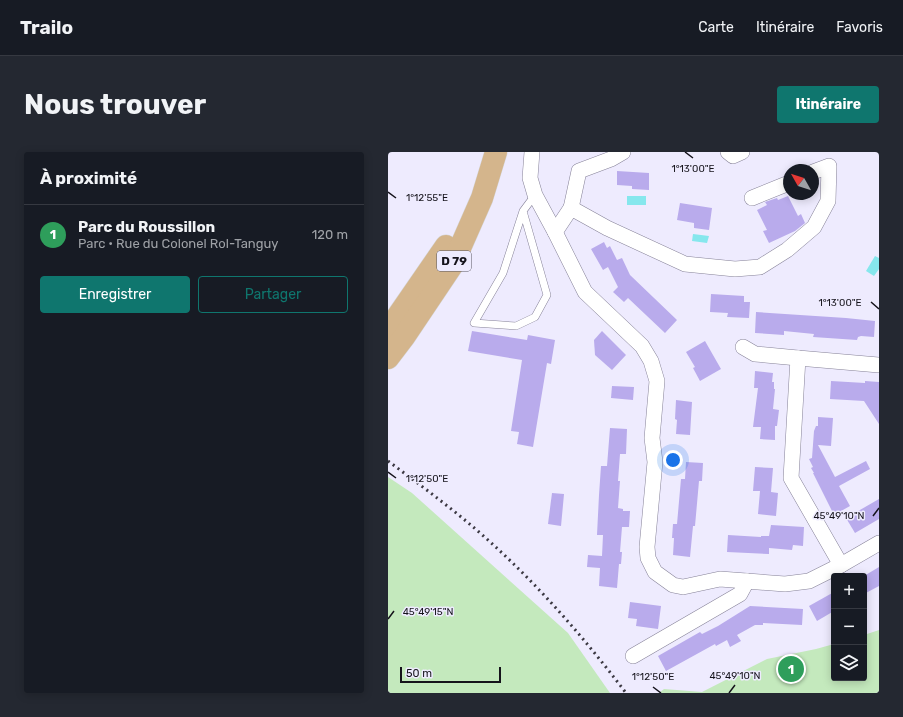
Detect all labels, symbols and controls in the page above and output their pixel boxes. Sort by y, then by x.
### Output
text: Trailo [20,16,73,39]
text: Carte [698,19,734,36]
text: Itinéraire [756,19,814,36]
text: Favoris [836,19,883,36]
button: Itinéraire [777,86,879,123]
text: Nous trouver [24,88,206,121]
text: 1°13'00"E [671,163,715,175]
north arrow [783,164,819,200]
text: À proximité [40,168,137,188]
text: 1°12'55"E [406,192,448,204]
text: Parc du Roussillon [78,218,215,236]
text: 1 [50,227,56,242]
text: 120 m [312,227,348,242]
text: Parc · Rue du Colonel Rol-Tanguy [78,236,279,251]
road number: D 79 [437,251,471,271]
button: Enregistrer [40,276,190,313]
button: Partager [198,276,348,313]
text: 1°13'00"E [818,297,862,309]
your location [663,450,683,470]
text: 1°12'50"E [406,473,448,485]
text: 45°49'10"N [813,510,865,522]
map controls [831,573,867,681]
button: + [831,573,867,609]
text: 45°49'15"N [403,606,453,618]
button: − [831,609,867,645]
button: layers [831,645,867,681]
pin: 1 [778,654,804,684]
scale bar [400,665,501,684]
text: 50 m [406,667,432,680]
text: 45°49'10"N [709,670,761,682]
text: 1°12'50"E [632,671,674,683]

